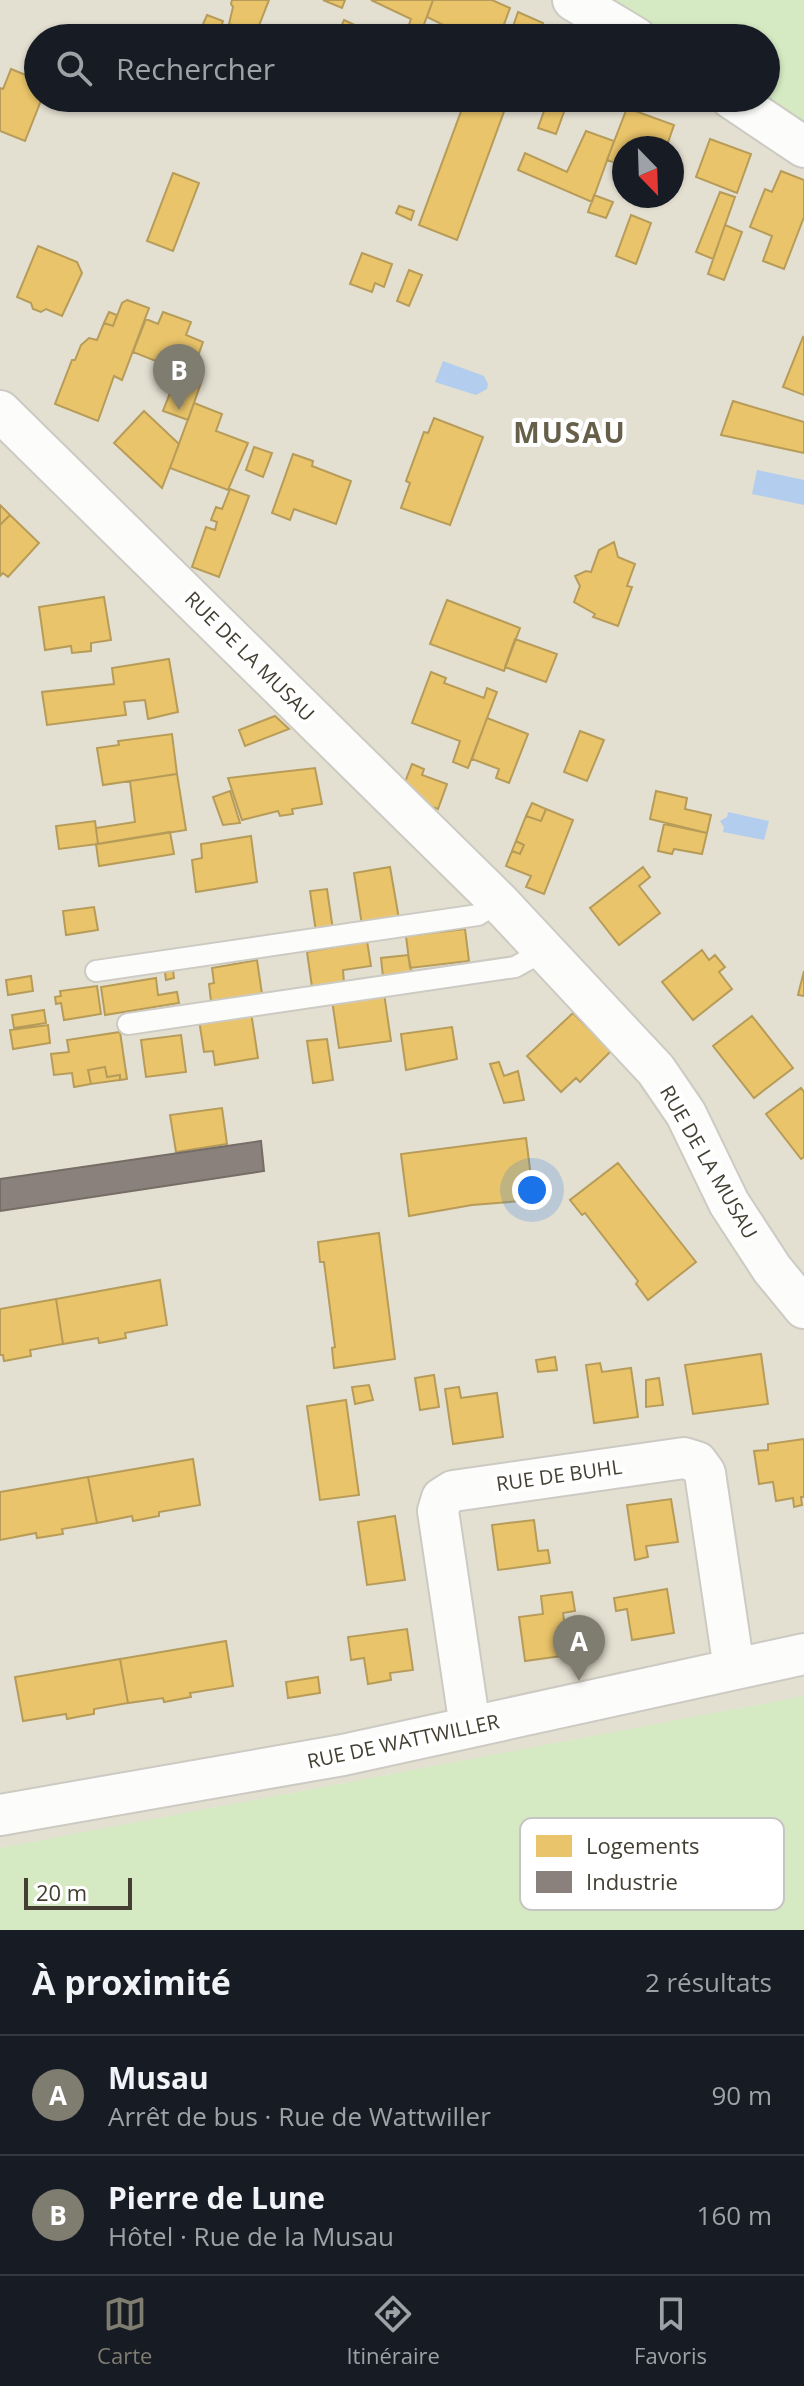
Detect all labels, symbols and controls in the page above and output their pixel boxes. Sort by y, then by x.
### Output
search box [24,24,780,112]
icon: search [52,46,96,90]
text: Rechercher [116,48,275,89]
north arrow [612,136,684,208]
pin: B [153,344,205,410]
district label: MUSAU [513,413,627,451]
street label: RUE DE LA MUSAU [179,585,321,727]
street label: RUE DE LA MUSAU [654,1080,764,1244]
your location [512,1170,552,1210]
street label: RUE DE BUHL [494,1453,624,1497]
pin: A [553,1615,605,1681]
street label: RUE DE WATTWILLER [305,1707,502,1775]
legend [520,1818,784,1910]
text: Logements [586,1830,700,1860]
text: Industrie [586,1866,678,1896]
scale bar [24,1874,132,1910]
text: 20 m [36,1877,87,1907]
text: À proximité [32,1959,231,2005]
text: 2 résultats [645,1964,772,2000]
text: Musau [108,2057,209,2098]
text: A [49,2077,67,2113]
text: 90 m [711,2077,772,2113]
text: Arrêt de bus · Rue de Wattwiller [108,2098,491,2134]
text: Pierre de Lune [108,2177,325,2218]
text: B [49,2197,67,2233]
text: 160 m [697,2197,772,2233]
text: Hôtel · Rue de la Musau [108,2218,394,2254]
tab: Carte [97,2292,152,2370]
tab: Itinéraire [346,2292,440,2370]
tab: Favoris [634,2292,707,2370]

